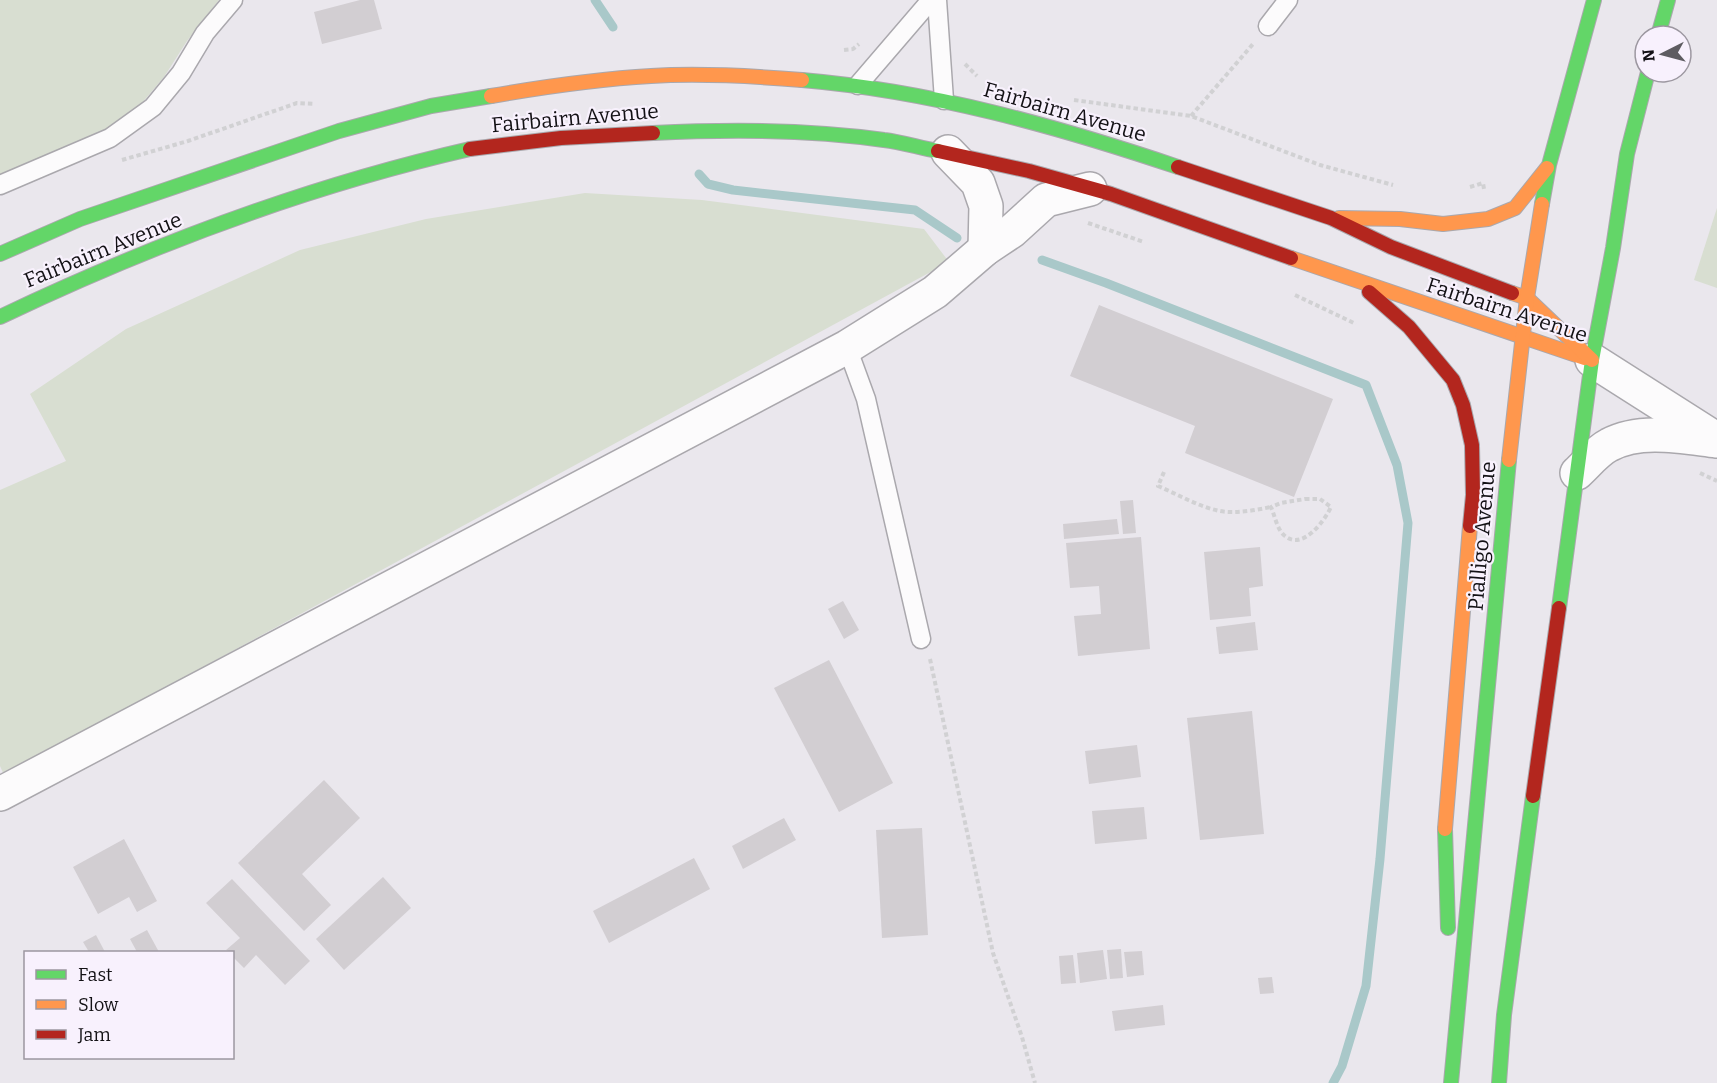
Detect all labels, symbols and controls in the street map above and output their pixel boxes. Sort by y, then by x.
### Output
north arrow [1633,24,1693,84]
text: N [1638,48,1659,63]
street label: Fairbairn Avenue [981,76,1149,148]
street label: Fairbairn Avenue [490,98,660,138]
street label: Fairbairn Avenue [20,206,186,294]
street label: Fairbairn Avenue [1423,272,1591,348]
street label: Pialligo Avenue [1463,460,1501,612]
legend [24,951,234,1059]
text: Fast [78,964,113,986]
text: Slow [78,994,119,1016]
text: Jam [77,1024,111,1046]

